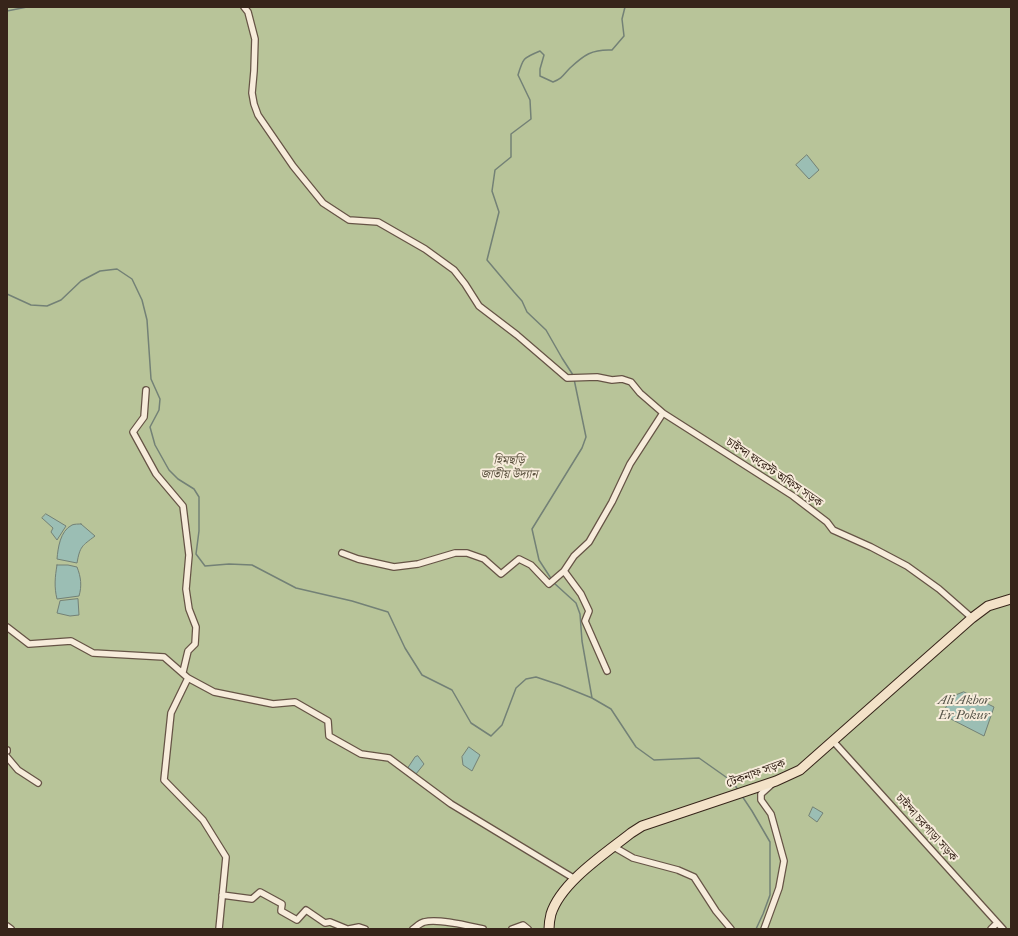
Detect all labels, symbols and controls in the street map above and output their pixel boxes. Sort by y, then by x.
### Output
street label: চাইন্দা ফরেস্ট অফিস সড়ক [723,435,825,511]
park label: হিমছড়ি জাতীয় উদ্যান [481,454,537,482]
water label: Ali Akbor Er Pokur [938,693,990,724]
street label: টেকনাফ সড়ক [724,757,788,791]
street label: চাইন্দা চরপাড়া সড়ক [892,791,960,865]

